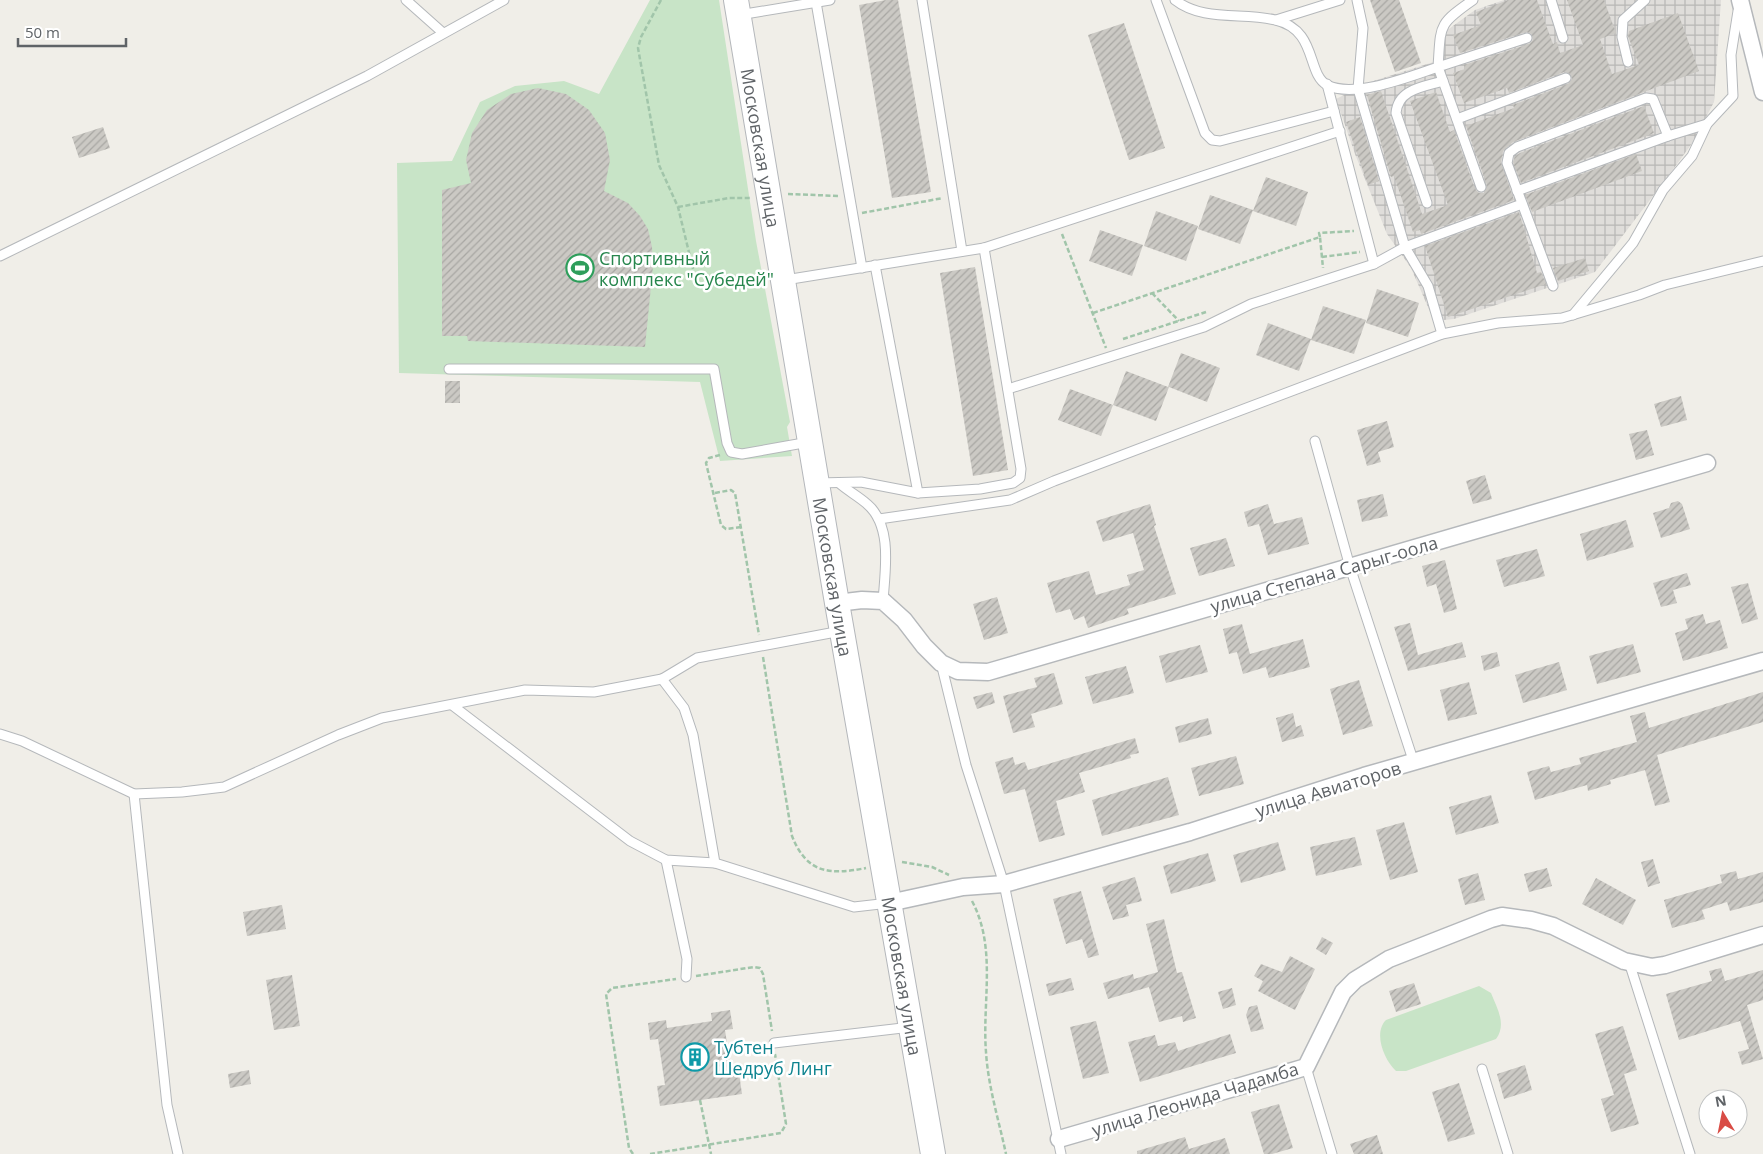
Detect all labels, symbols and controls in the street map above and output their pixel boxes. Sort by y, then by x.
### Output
scale bar [18,15,125,47]
text: 50 m [25,22,60,42]
street label: Московская улица [736,67,786,229]
place label: Спортивный комплекс "Субедей" [599,246,774,291]
sports icon: Спортивный комплекс "Субедей" [565,253,595,283]
street label: Московская улица [808,496,858,658]
street label: улица Степана Сарыг-оола [1207,530,1441,618]
street label: улица Авиаторов [1252,755,1404,823]
street label: Московская улица [876,895,928,1057]
place label: Тубтен Шедруб Линг [714,1035,832,1080]
building icon: Тубтен Шедруб Линг [680,1042,710,1072]
street label: улица Леонида Чадамба [1089,1056,1301,1142]
north arrow [1698,1089,1748,1139]
text: N [1713,1090,1728,1111]

